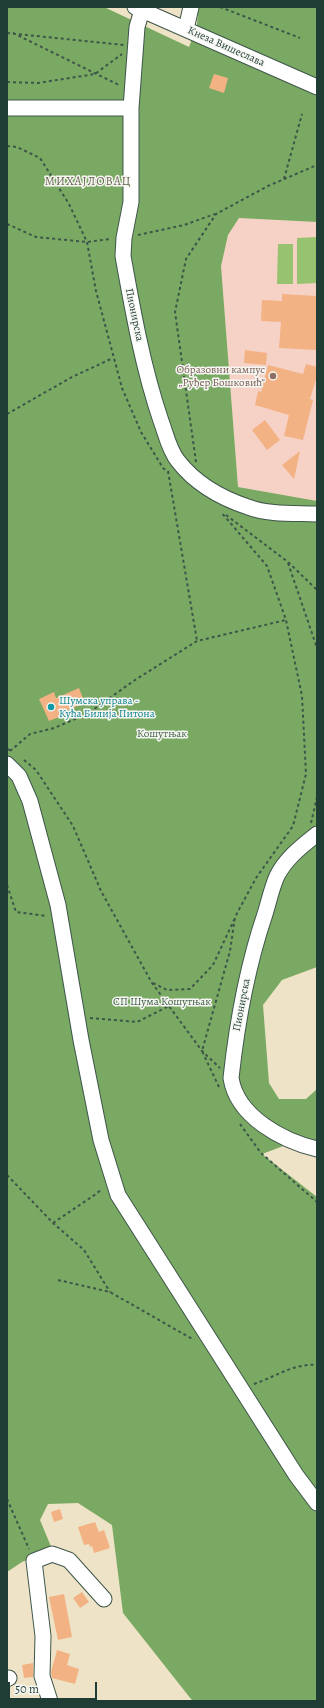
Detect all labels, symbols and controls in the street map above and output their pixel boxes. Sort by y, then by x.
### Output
street label: Кнеза Вишеслава [185,24,267,70]
district label: МИХАЈЛОВАЦ [45,175,131,189]
street label: Пионирска [122,287,146,343]
place label: Образовни кампус „Руђер Бошковић” [176,363,265,389]
marker: Образовни кампус „Руђер Бошковић” [268,371,278,381]
place label: Шумска управа - Кућа Билија Питона [59,694,155,720]
marker: Шумска управа - Кућа Билија Питона [46,702,56,712]
park label: Кошутњак [137,727,187,741]
street label: Пионирска [230,977,254,1033]
park label: СП Шума Кошутњак [113,995,211,1009]
scale bar [10,1674,99,1700]
text: 50 m [15,1681,39,1697]

